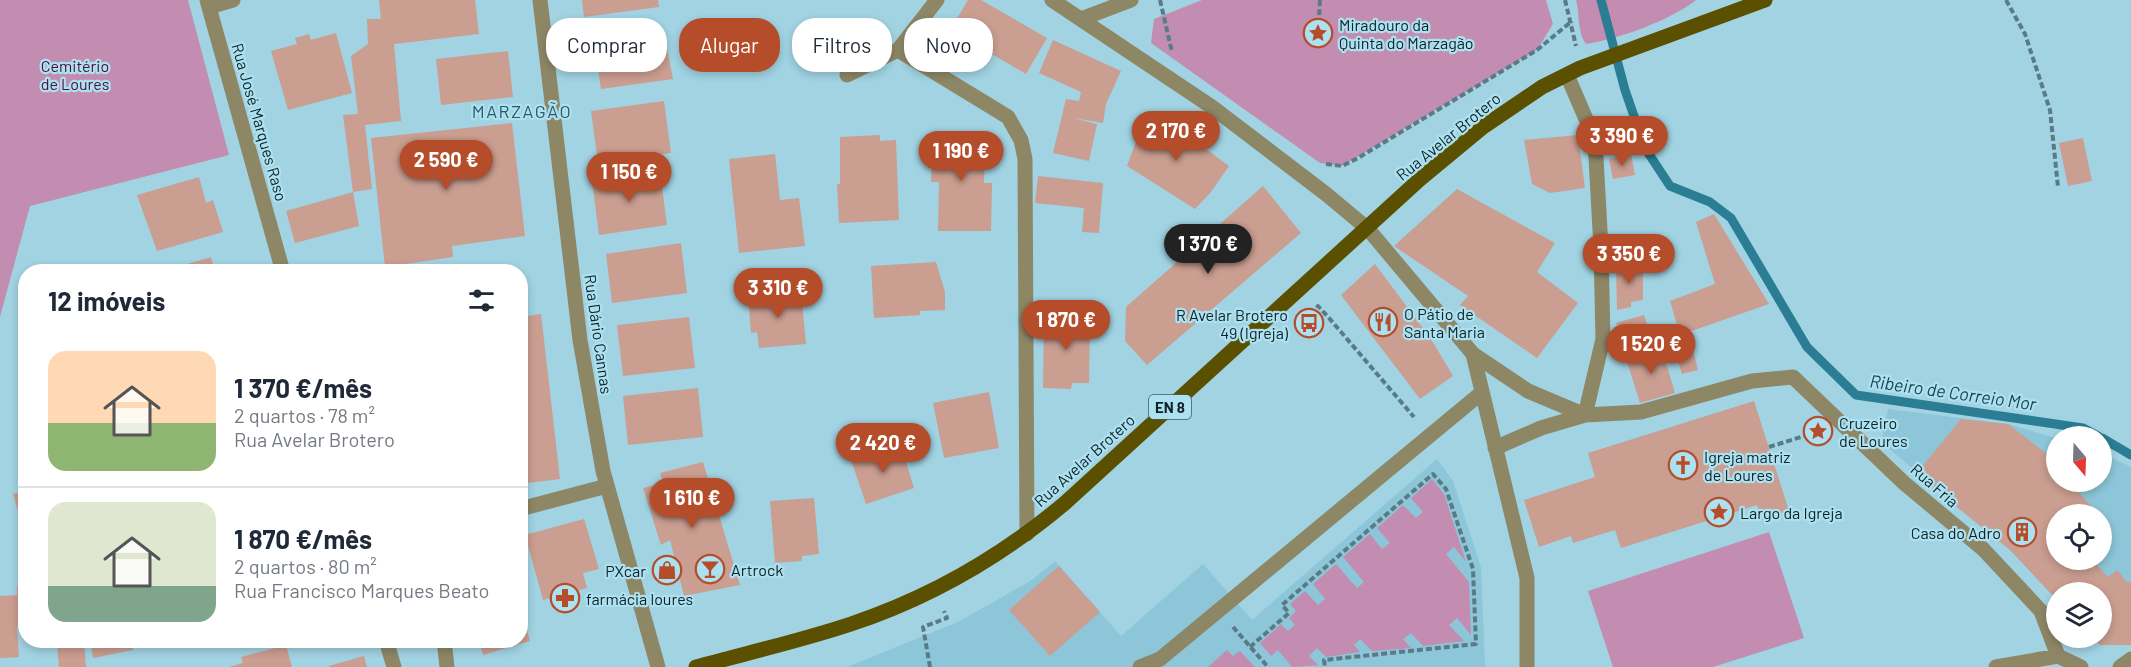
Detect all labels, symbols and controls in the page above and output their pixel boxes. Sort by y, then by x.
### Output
place label: Miradouro da Quinta do Marzagão [1339,15,1473,52]
place icon: Miradouro da Quinta do Marzagão [1302,17,1334,49]
chip: Comprar [546,18,667,72]
chip: Alugar [679,18,780,72]
chip: Filtros [792,18,892,72]
chip: Novo [904,18,993,72]
street label: Rua José Marques Raso [228,41,292,203]
park label: Cemitério de Loures [41,56,109,93]
street label: Rua Avelar Brotero [1392,88,1504,184]
district label: MARZAGÃO [472,100,572,122]
pin: 2 170 € [1121,111,1231,162]
pin: 3 390 € [1567,116,1677,167]
text: 2 170 € [1146,118,1206,142]
text: 3 390 € [1590,123,1654,147]
pin: 1 190 € [906,131,1016,182]
text: 1 190 € [933,138,989,162]
pin: 2 590 € [391,140,501,191]
text: 2 590 € [414,147,478,171]
pin: 1 150 € [574,152,684,203]
text: 1 150 € [600,159,658,183]
pin: 1 370 € [1153,224,1263,275]
text: 1 370 € [1178,231,1238,255]
pin: 3 350 € [1574,234,1684,285]
text: 3 350 € [1597,241,1661,265]
pin: 3 310 € [723,268,833,319]
street label: Rua Dário Cannas [581,273,617,395]
text: 3 310 € [748,275,808,299]
icon: filters [465,284,498,317]
text: 12 imóveis [48,285,165,316]
pin: 1 870 € [1011,300,1121,351]
place label: O Pátio de Santa Maria [1404,304,1485,341]
place label: R Avelar Brotero 49 (Igreja) [1176,305,1289,342]
restaurant icon: O Pátio de Santa Maria [1367,306,1399,338]
text: 1 870 € [1036,307,1096,331]
bus stop icon: R Avelar Brotero 49 (Igreja) [1293,307,1325,339]
pin: 1 520 € [1596,324,1706,375]
text: 1 520 € [1620,331,1682,355]
water label: Ribeiro de Correio Mor [1868,369,2038,415]
text: 1 370 €/mês [234,372,372,403]
icon: home [96,375,168,447]
road number: EN 8 [1149,395,1191,419]
text: 2 quartos · 78 m² [234,403,375,427]
street label: Rua Avelar Brotero [1030,410,1138,510]
place label: Cruzeiro de Loures [1839,413,1908,450]
place icon: Cruzeiro de Loures [1802,415,1834,447]
pin: 2 420 € [828,423,938,474]
north arrow [2046,426,2112,492]
map controls [2046,426,2112,648]
text: Rua Avelar Brotero [234,427,395,451]
text: 2 420 € [850,430,916,454]
place label: Igreja matriz de Loures [1704,447,1790,484]
church icon: Igreja matriz de Loures [1667,449,1699,481]
street label: Rua Fria [1907,459,1963,511]
pin: 1 610 € [637,478,747,529]
text: 1 610 € [664,485,720,509]
place icon: Largo da Igreja [1703,496,1735,528]
place label: Largo da Igreja [1740,503,1843,522]
button: locate [2046,504,2112,570]
building icon: Casa do Adro [2006,516,2038,548]
text: 1 870 €/mês [234,523,372,554]
place label: Casa do Adro [1911,523,2001,542]
icon: home [96,526,168,598]
bar icon: Artrock [694,553,726,585]
text: 2 quartos · 80 m² [234,554,377,578]
shop icon: PXcar [651,554,683,586]
place label: Artrock [731,560,783,579]
place label: PXcar [605,561,646,580]
text: Rua Francisco Marques Beato [234,578,489,602]
pharmacy icon: farmácia loures [549,582,581,614]
button: layers [2046,582,2112,648]
place label: farmácia loures [586,589,693,608]

